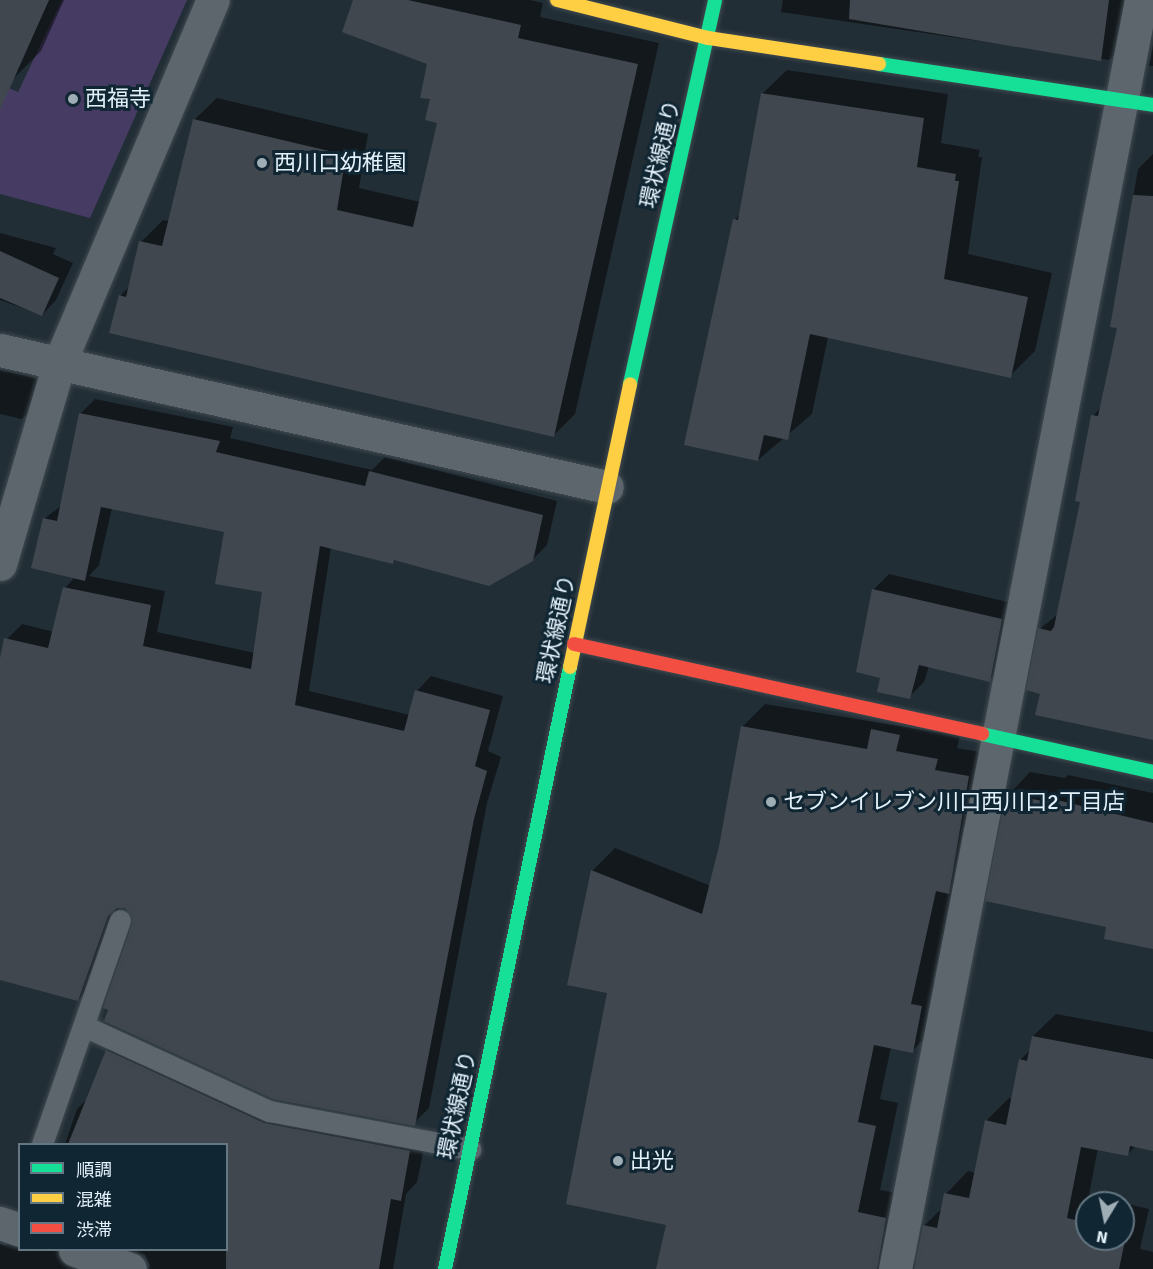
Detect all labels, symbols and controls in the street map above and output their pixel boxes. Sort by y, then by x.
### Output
place label: 西福寺 [85,86,151,112]
marker: 西福寺 [66,92,80,106]
street label: 環状線通り [635,97,685,211]
place label: 西川口幼稚園 [274,150,406,176]
marker: 西川口幼稚園 [255,156,269,170]
street label: 環状線通り [532,572,580,686]
place label: セブンイレブン川口西川口2丁目店 [783,789,1125,815]
marker: セブンイレブン川口西川口2丁目店 [764,795,778,809]
street label: 環状線通り [433,1048,481,1162]
legend [18,1143,228,1251]
place label: 出光 [630,1148,674,1174]
marker: 出光 [611,1154,625,1168]
text: 順調 [76,1159,112,1181]
text: 混雑 [76,1189,112,1211]
north arrow [1075,1191,1135,1251]
text: 渋滞 [76,1219,112,1241]
text: N [1095,1226,1109,1248]

